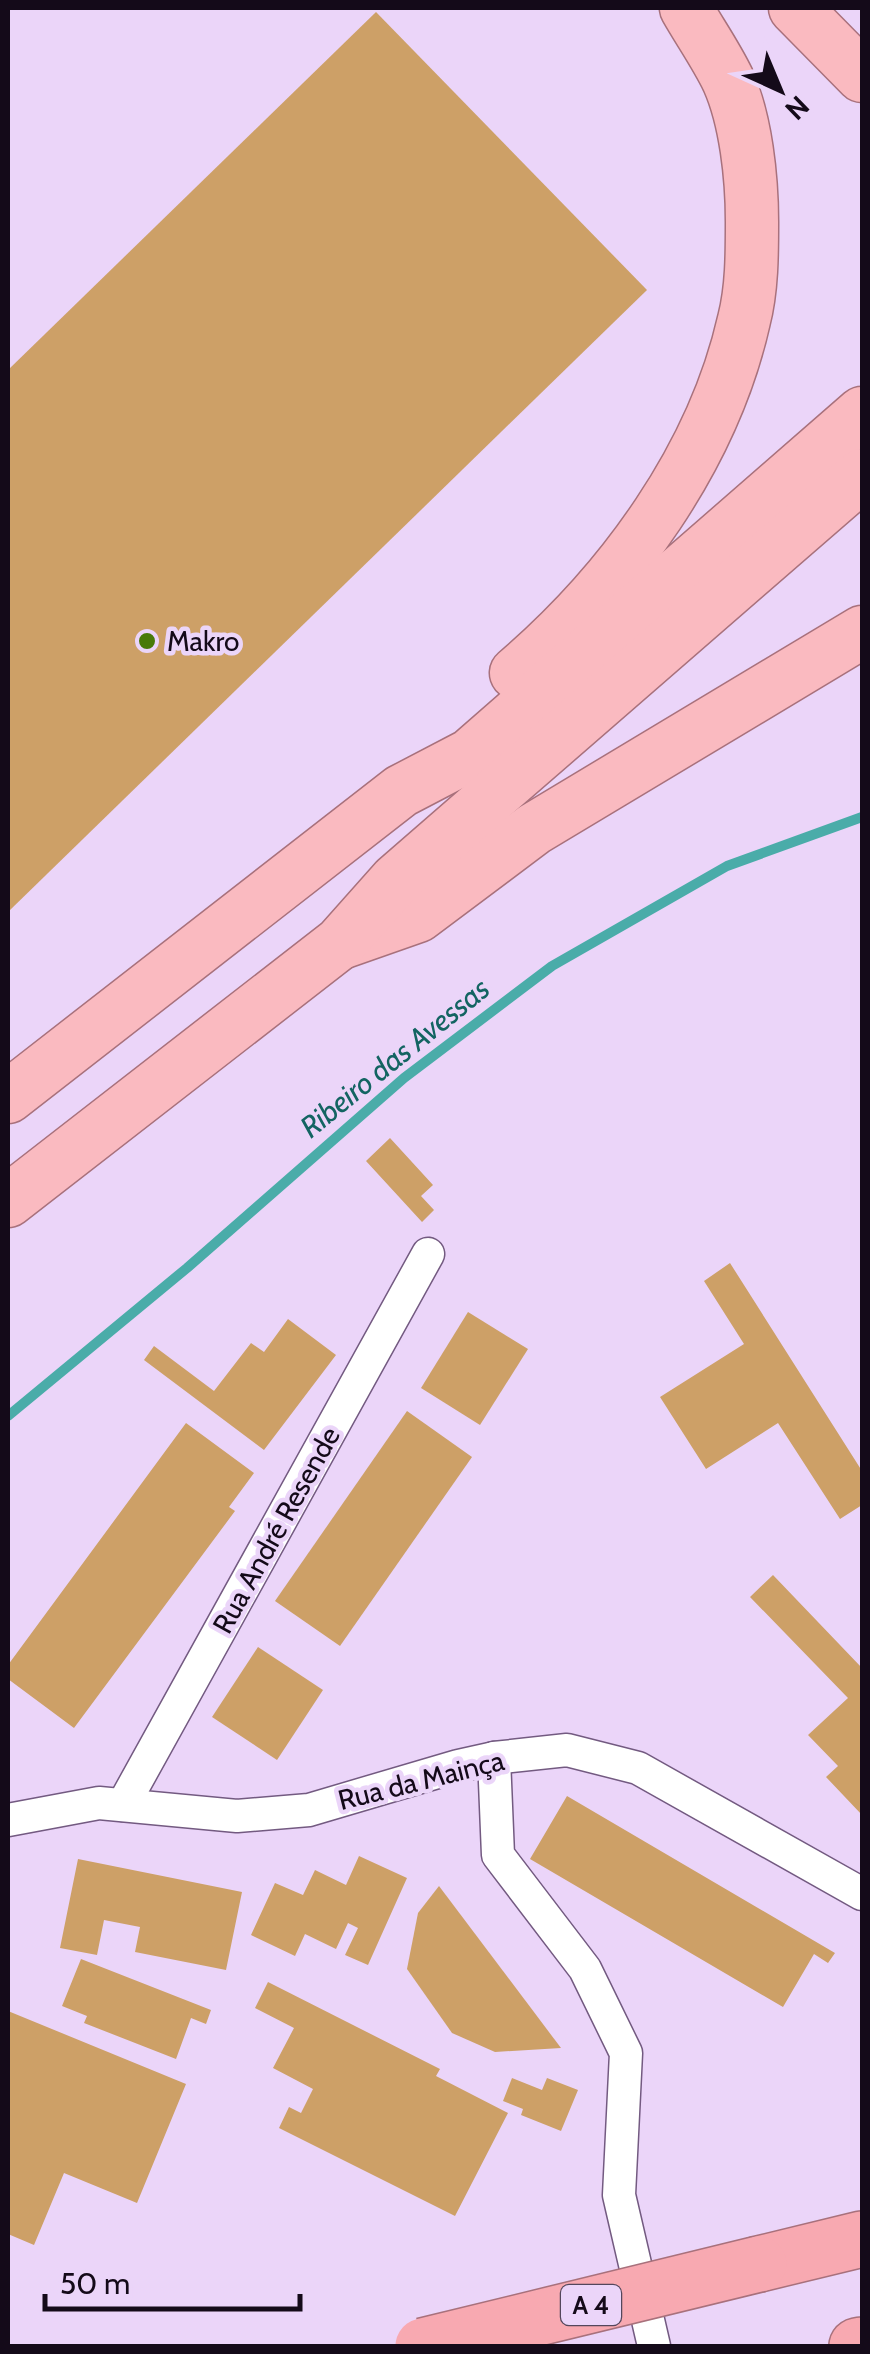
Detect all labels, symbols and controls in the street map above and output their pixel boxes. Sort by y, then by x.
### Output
north arrow [730,40,830,140]
text: N [778,89,816,127]
place label: Makro [167,624,239,658]
marker: Makro [136,630,158,652]
water label: Ribeiro das Avessas [292,970,497,1145]
street label: Rua André Resende [205,1421,347,1639]
street label: Rua da Mainça [334,1743,508,1817]
scale bar [45,2249,300,2311]
text: 50 m [60,2265,130,2302]
road number: A 4 [561,2285,621,2325]

